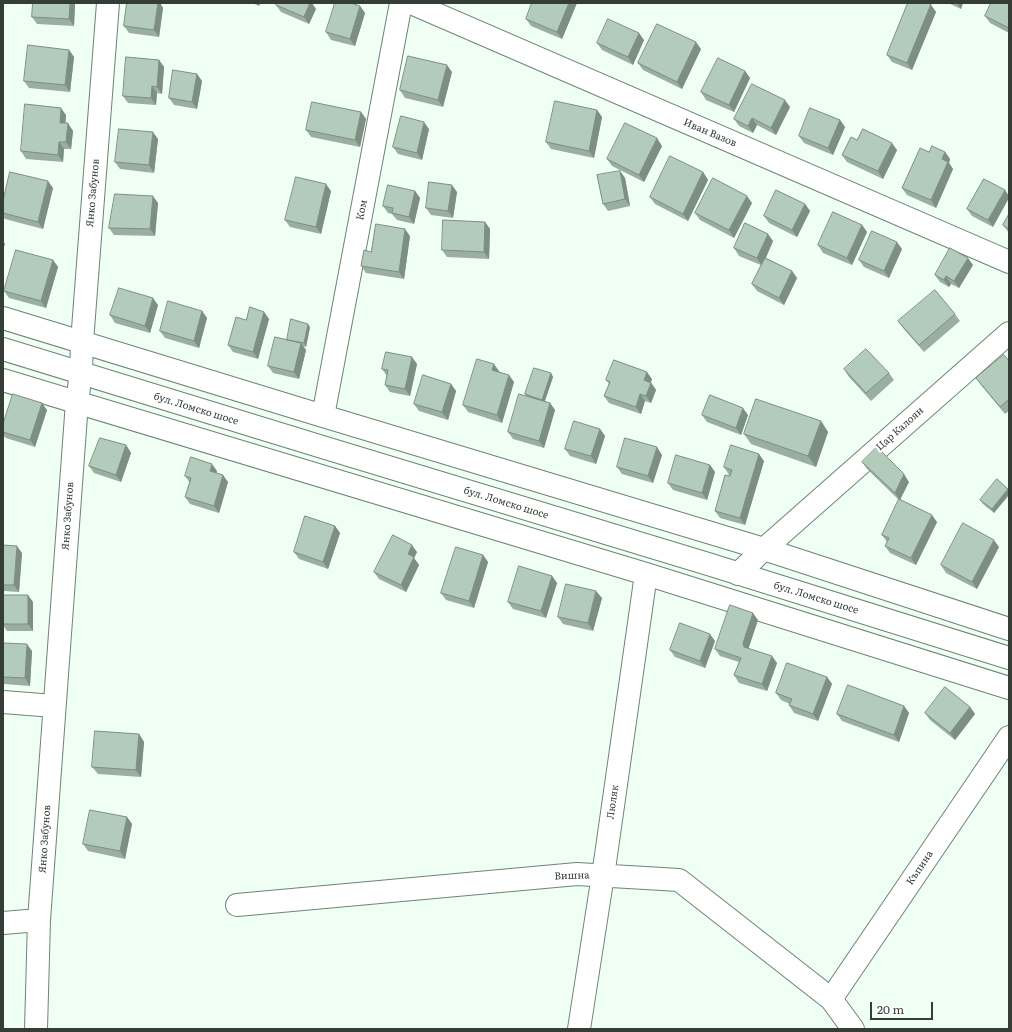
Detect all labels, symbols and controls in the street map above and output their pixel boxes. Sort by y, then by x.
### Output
street label: Иван Вазов [682,116,738,150]
street label: Янко Забунов [84,158,102,228]
street label: Ком [354,199,370,221]
street label: бул. Ломско шосе [152,390,240,428]
street label: Цар Калоян [874,405,926,453]
street label: Янко Забунов [60,482,76,550]
street label: бул. Ломско шосе [462,484,550,522]
street label: бул. Ломско шосе [772,579,860,617]
street label: Люляк [605,784,621,820]
street label: Янко Забунов [37,805,53,873]
street label: Къпина [904,848,936,888]
street label: Вишна [554,869,590,883]
scale bar [872,994,935,1020]
text: 20 m [877,1000,904,1018]

